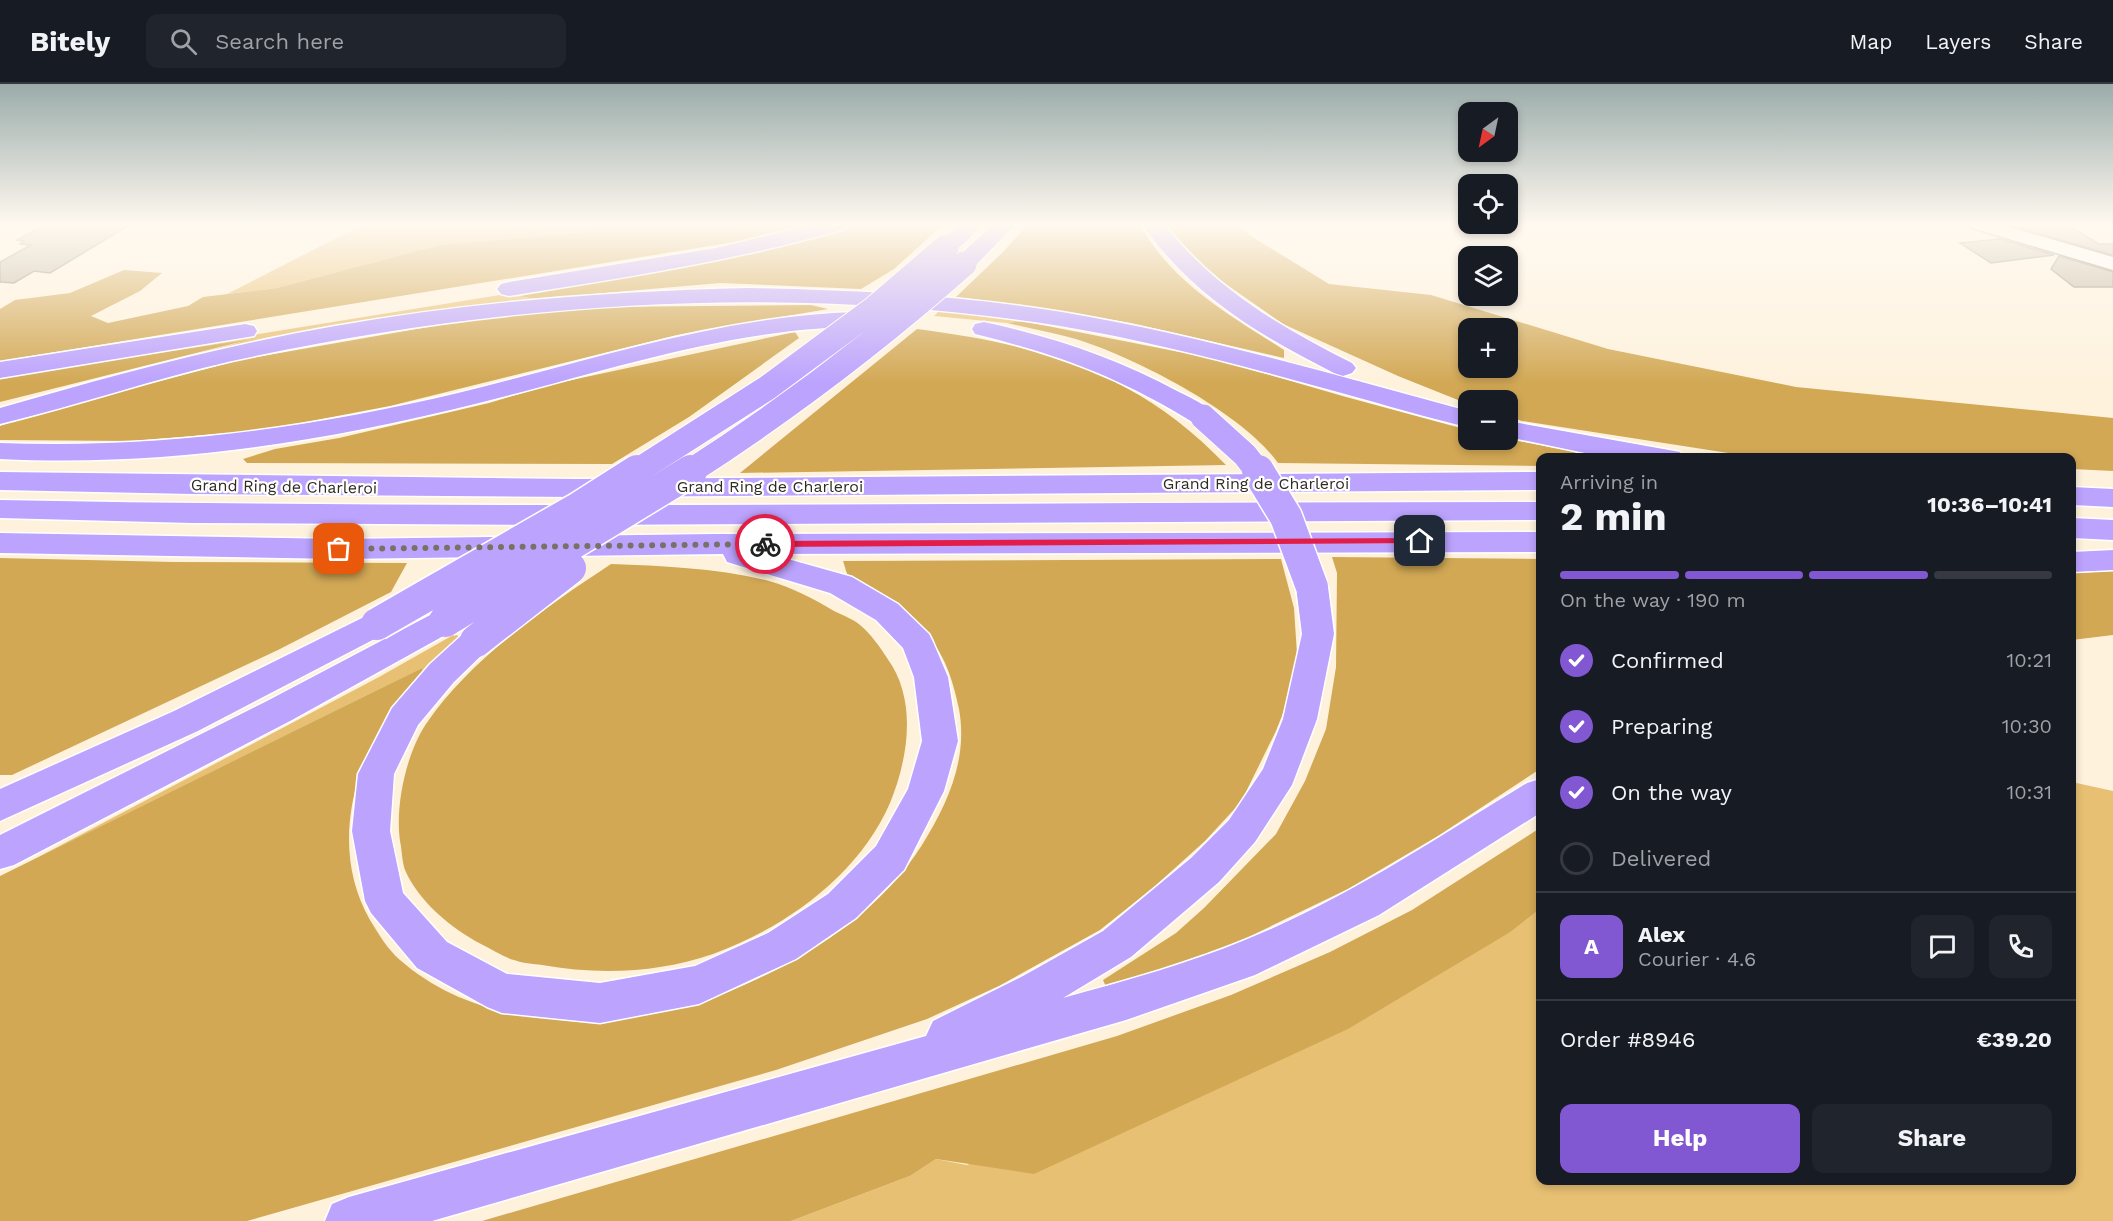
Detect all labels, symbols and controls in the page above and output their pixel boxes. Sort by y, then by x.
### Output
search box [146,14,566,68]
text: Bitely [30,25,110,58]
icon: search [167,25,200,58]
text: Search here [215,29,344,54]
text: Map [1849,29,1892,54]
text: Layers [1925,29,1991,54]
text: Share [2024,29,2083,54]
north arrow [1458,102,1518,162]
map controls [1458,102,1518,450]
button: locate [1458,174,1518,234]
button: layers [1458,246,1518,306]
button: + [1458,318,1518,378]
button: − [1458,390,1518,450]
text: Arriving in [1560,470,1658,494]
street label: Grand Ring de Charleroi [1163,474,1349,493]
street label: Grand Ring de Charleroi [191,475,377,498]
street label: Grand Ring de Charleroi [677,477,863,496]
text: 10:36–10:41 [1927,492,2052,517]
text: 2 min [1560,494,1667,539]
courier [735,514,795,574]
pin [1394,515,1445,566]
pin [313,523,364,574]
icon: home [1403,524,1436,557]
icon: bike [749,528,782,561]
icon: bag [322,532,355,565]
text: On the way · 190 m [1560,588,1746,612]
icon: check [1560,644,1593,677]
text: Confirmed [1611,648,1724,673]
text: 10:21 [2006,648,2052,672]
icon: check [1560,710,1593,743]
text: Preparing [1611,714,1712,739]
text: 10:30 [2002,714,2052,738]
icon: check [1560,776,1593,809]
text: On the way [1611,780,1732,805]
text: 10:31 [2006,780,2052,804]
text: Delivered [1611,846,1711,871]
button: chat [1911,915,1974,978]
button: phone [1989,915,2052,978]
text: Alex [1638,922,1685,947]
text: A [1584,934,1599,959]
text: Courier · 4.6 [1638,947,1756,971]
text: Order #8946 [1560,1027,1695,1052]
text: €39.20 [1976,1027,2052,1052]
button: Help [1560,1104,1800,1173]
button: Share [1812,1104,2052,1173]

